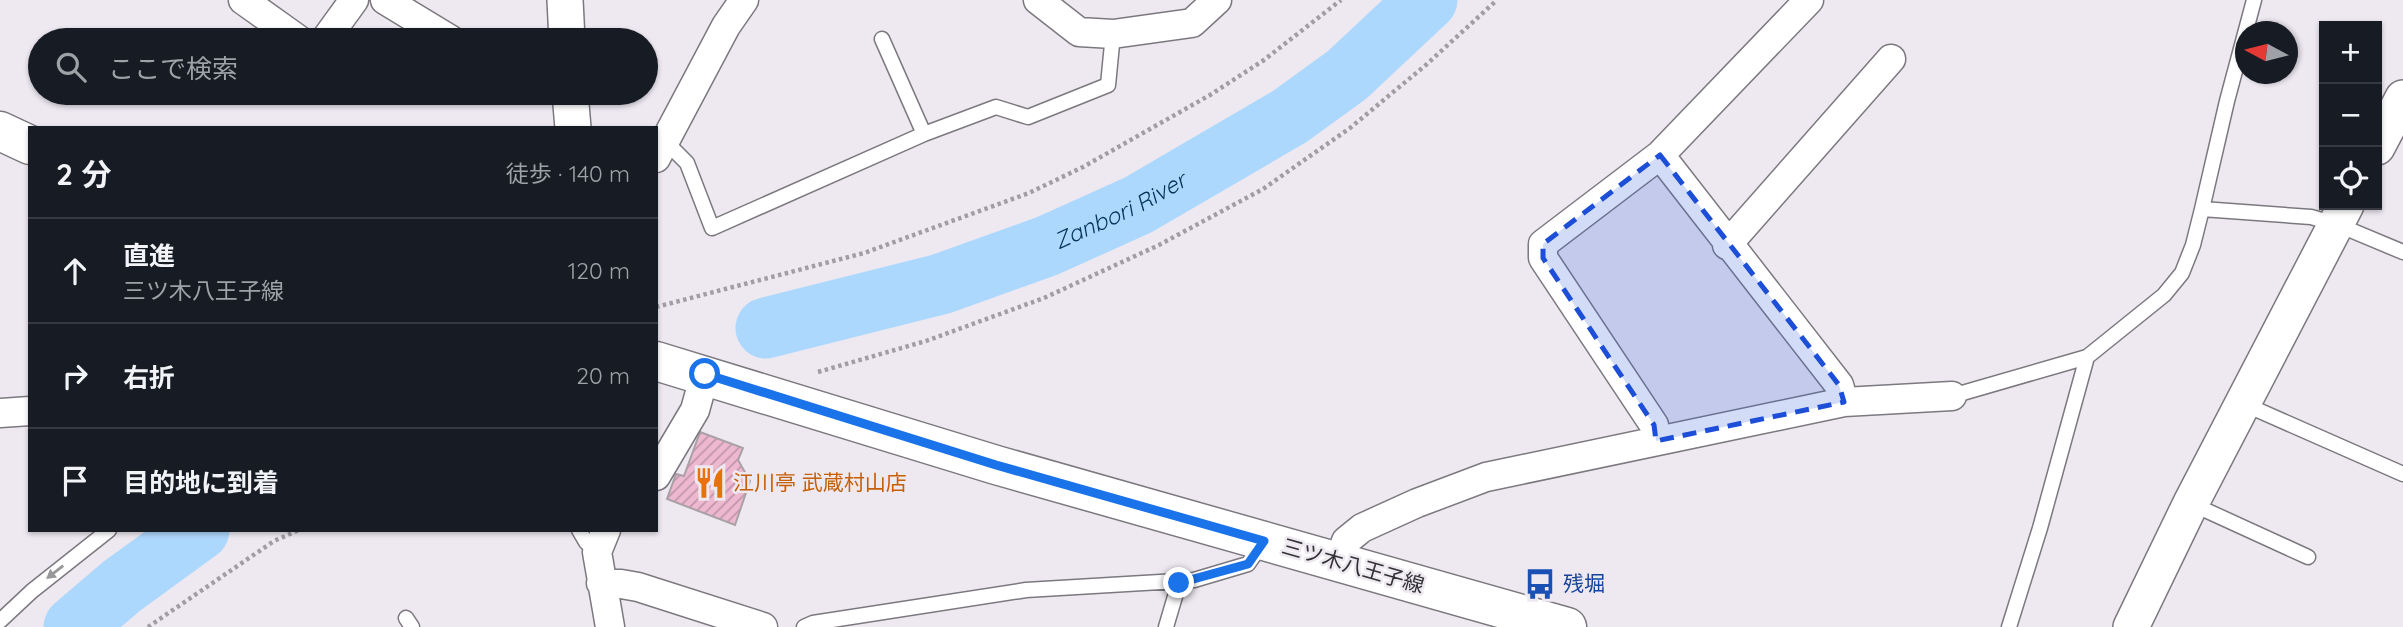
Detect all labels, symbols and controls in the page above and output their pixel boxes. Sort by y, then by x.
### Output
north arrow [2235,21,2298,84]
map controls [2319,21,2382,210]
button: + [2319,21,2382,84]
search box [28,28,658,105]
icon: search [52,48,90,86]
text: ここで検索 [108,52,238,85]
button: − [2319,84,2382,147]
button: locate [2319,147,2382,210]
text: 2 分 [56,155,111,193]
text: 徒歩 · 140 m [506,159,630,188]
water label: Zanbori River [1049,164,1194,255]
text: 直進 [123,239,175,272]
icon: ahead [56,252,94,290]
text: 120 m [568,256,630,285]
text: 三ツ木八王子線 [123,276,284,305]
icon: right [56,357,94,395]
route start [689,358,720,389]
text: 右折 [123,361,175,394]
text: 20 m [576,361,630,390]
icon: arrive [56,462,94,500]
text: 目的地に到着 [123,466,279,499]
restaurant icon: 江川亭 武蔵村山店 [693,466,727,500]
place label: 江川亭 武蔵村山店 [733,469,907,495]
street label: 三ツ木八王子線 [1279,532,1428,598]
one-way arrow [47,565,65,580]
route end [1163,567,1194,598]
bus stop icon: 残堀 [1523,567,1557,601]
place label: 残堀 [1563,570,1605,596]

